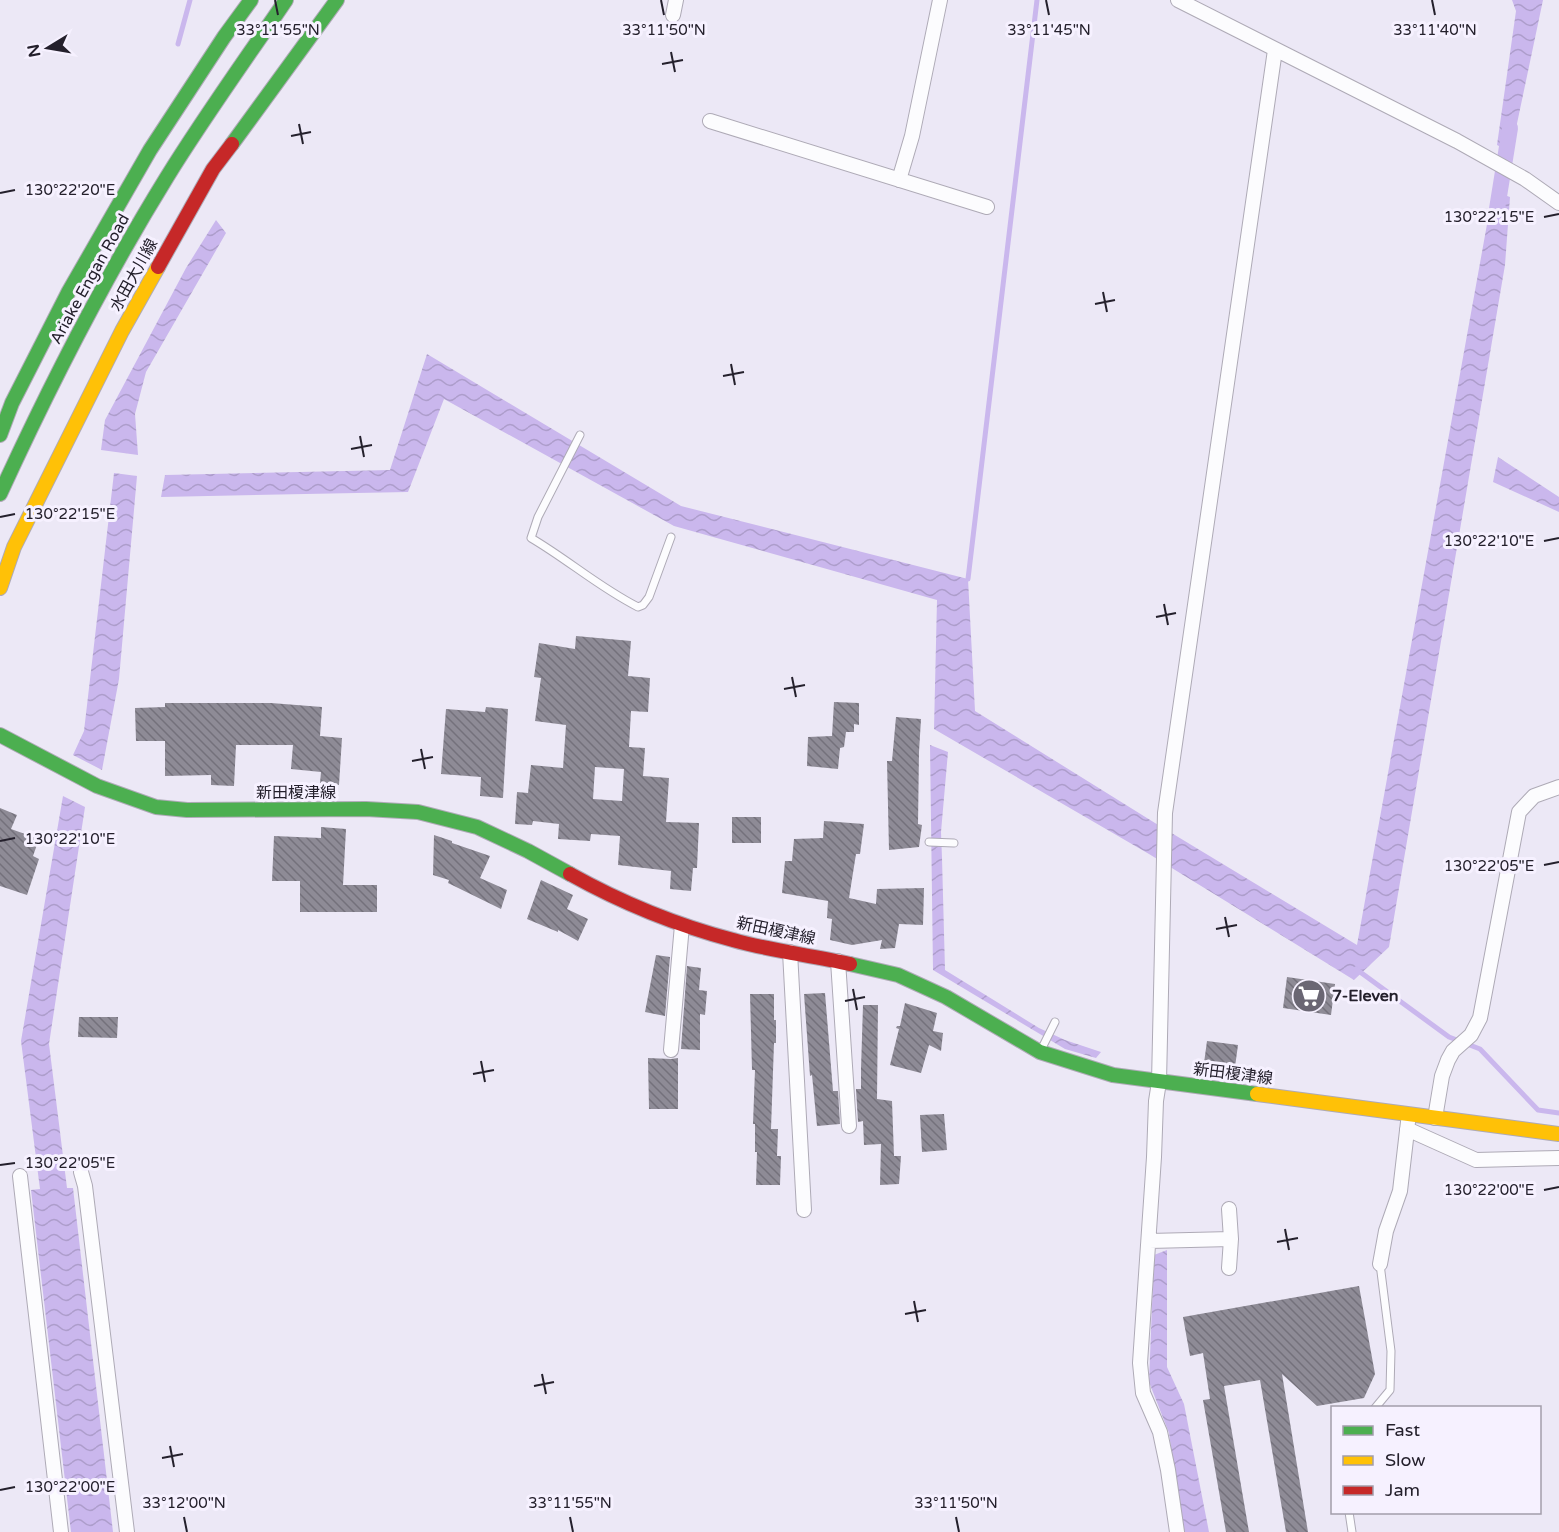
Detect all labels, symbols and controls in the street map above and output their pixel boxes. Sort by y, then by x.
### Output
north arrow [18,18,78,78]
text: 33°11'55"N [236,21,320,39]
text: 33°11'50"N [622,21,706,39]
text: 33°11'45"N [1007,21,1091,39]
text: 33°11'40"N [1393,21,1477,39]
text: N [23,42,45,59]
text: 130°22'20"E [25,181,115,199]
text: 130°22'15"E [1444,208,1534,226]
street label: Ariake Engan Road [46,210,134,348]
street label: 水田大川線 [106,235,162,315]
text: 130°22'15"E [25,505,115,523]
text: 130°22'10"E [1444,532,1534,550]
street label: 新田榎津線 [256,783,336,803]
text: 130°22'10"E [25,830,115,848]
text: 130°22'05"E [1444,857,1534,875]
street label: 新田榎津線 [735,913,817,949]
supermarket icon: 7-Eleven [1291,978,1327,1014]
place label: 7-Eleven [1332,986,1399,1006]
street label: 新田榎津線 [1192,1059,1274,1089]
text: 130°22'05"E [25,1154,115,1172]
text: 130°22'00"E [1444,1181,1534,1199]
legend [1331,1406,1541,1514]
text: Fast [1385,1419,1420,1441]
text: Slow [1385,1449,1426,1471]
text: 130°22'00"E [25,1478,115,1496]
text: Jam [1385,1479,1420,1501]
text: 33°12'00"N [142,1494,226,1512]
text: 33°11'55"N [528,1494,612,1512]
text: 33°11'50"N [914,1494,998,1512]

